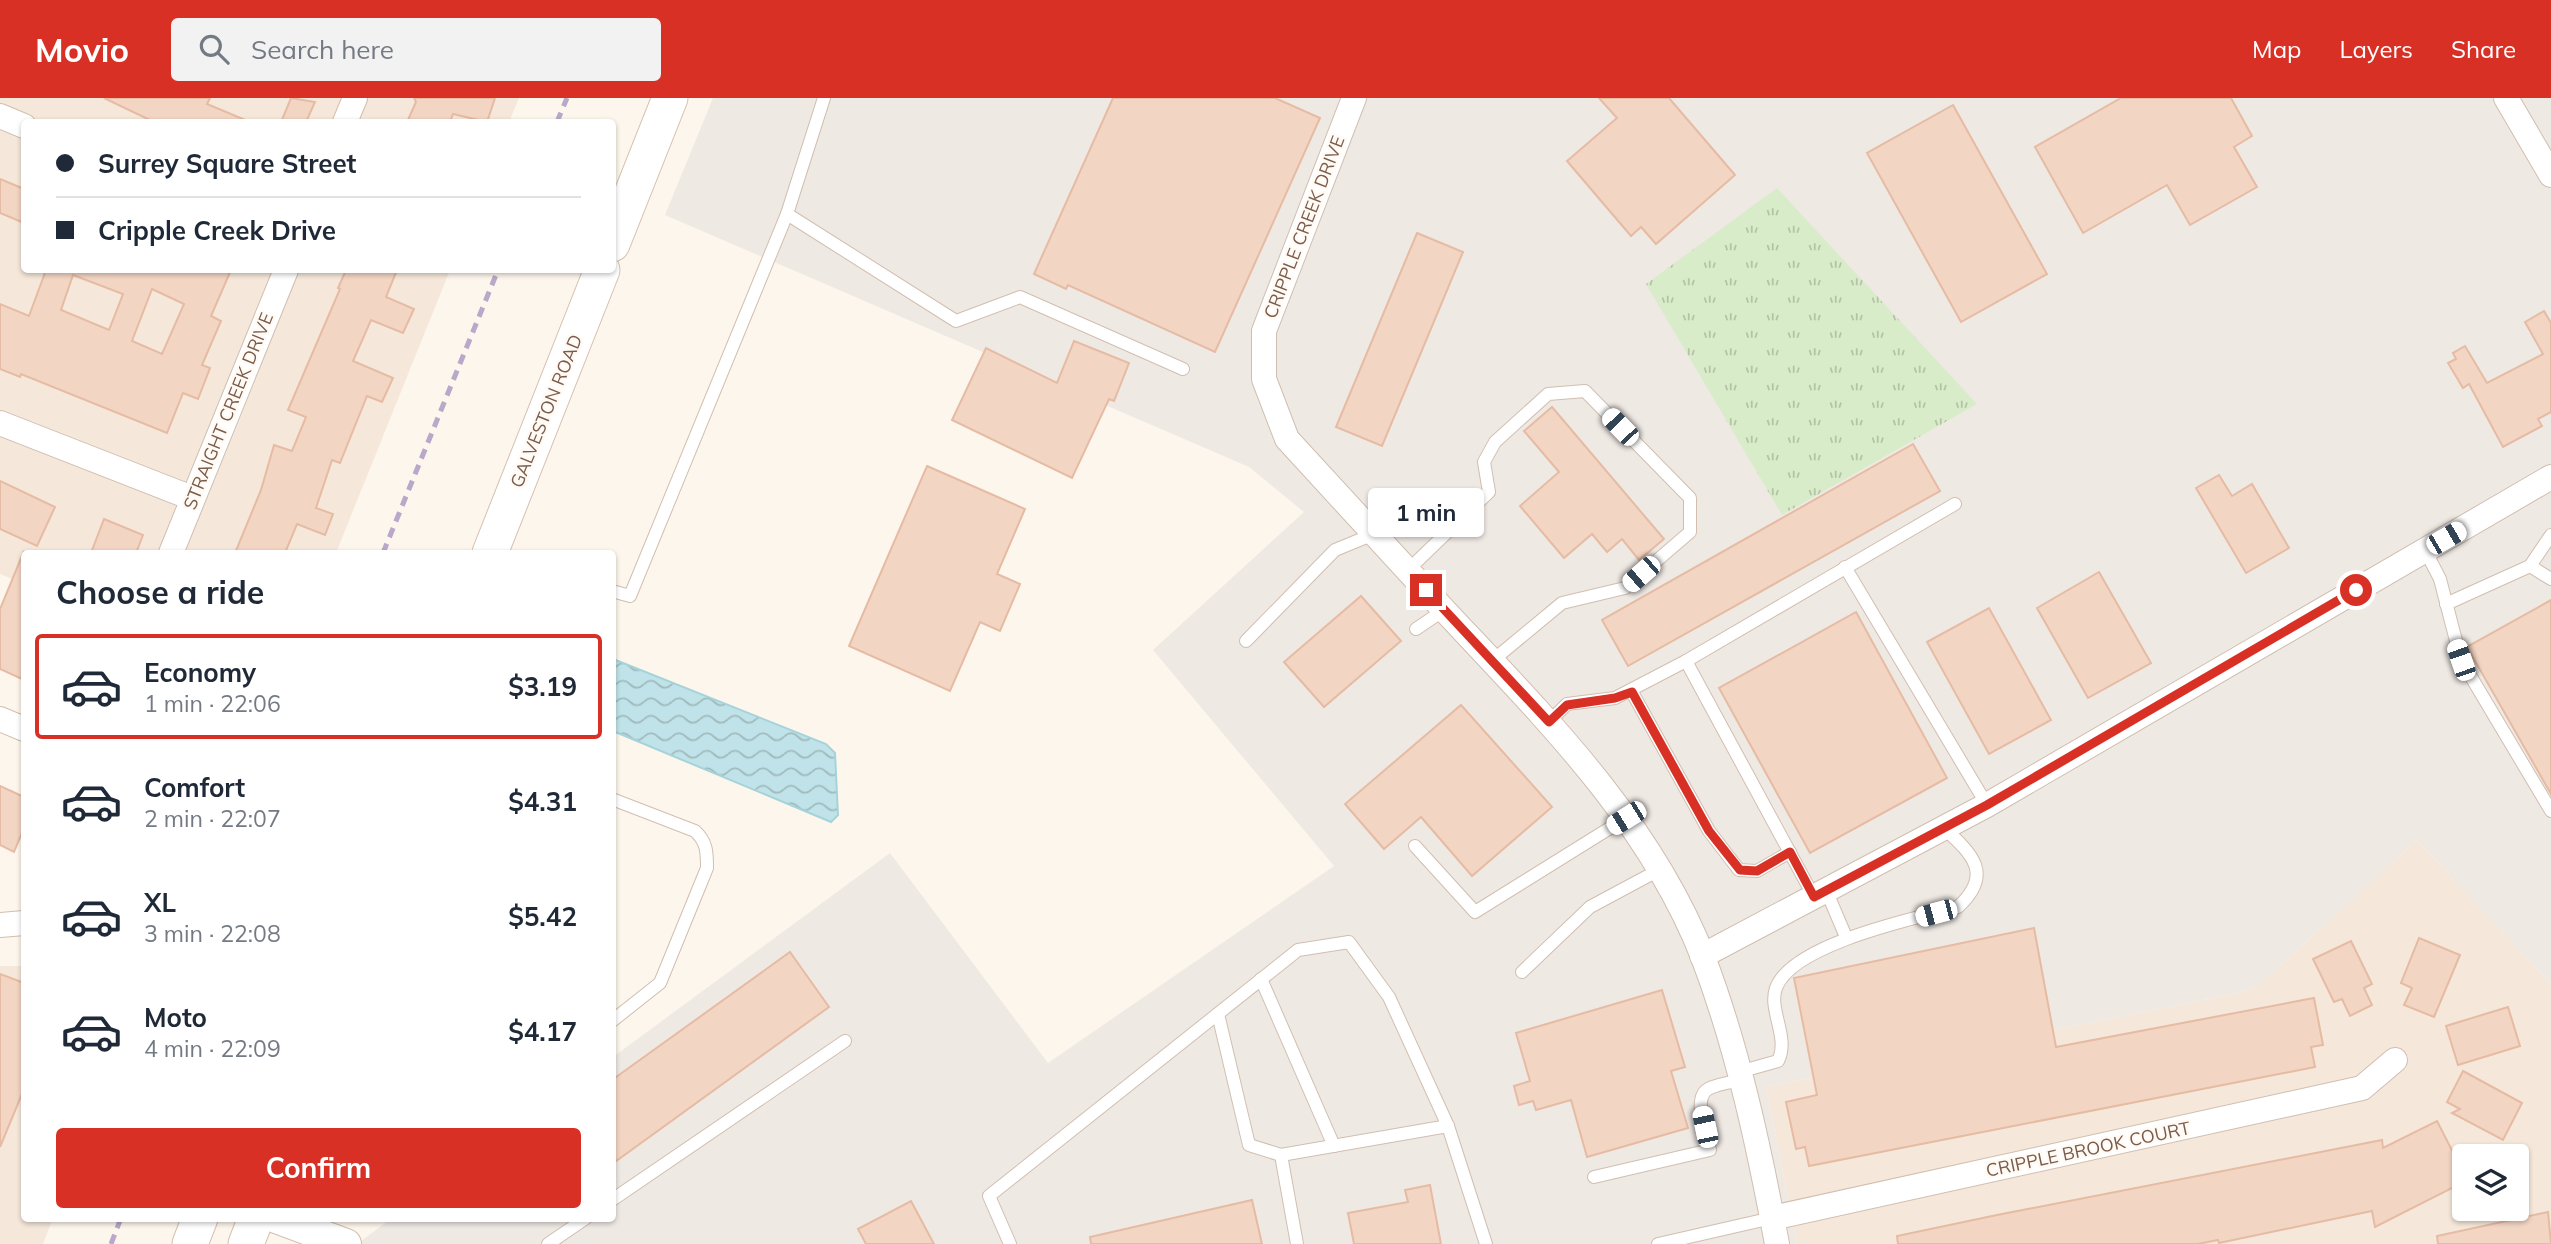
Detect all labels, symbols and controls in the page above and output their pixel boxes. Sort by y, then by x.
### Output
search box [171,18,661,81]
text: Movio [35,29,129,70]
icon: search [195,30,233,68]
text: Search here [251,33,394,66]
text: Map [2252,34,2301,64]
text: Layers [2339,34,2413,64]
text: Share [2451,34,2516,64]
street label: CRIPPLE CREEK DRIVE [1259,132,1349,322]
text: Surrey Square Street [98,147,356,180]
text: Cripple Creek Drive [98,214,336,247]
street label: STRAIGHT CREEK DRIVE [178,309,278,513]
street label: GALVESTON ROAD [505,331,587,491]
car [1598,405,1643,449]
callout: 1 min [1368,489,1484,538]
text: 1 min [1396,498,1456,527]
car [2423,518,2470,558]
car [1619,552,1664,596]
text: Choose a ride [56,572,264,612]
route end [1410,574,1442,606]
route start [2340,574,2372,606]
car [2445,637,2478,683]
icon: car [60,655,123,718]
text: Economy [144,656,256,689]
text: $3.19 [508,670,577,703]
text: 1 min · 22:06 [144,689,281,718]
icon: car [60,770,123,833]
text: Comfort [144,771,245,804]
text: $4.31 [508,785,577,818]
car [1603,798,1650,838]
text: 2 min · 22:07 [144,804,281,833]
icon: car [60,885,123,948]
text: XL [144,886,176,919]
car [1913,897,1960,929]
text: $5.42 [508,900,577,933]
text: 3 min · 22:08 [144,919,281,948]
icon: car [60,1000,123,1063]
text: Moto [144,1001,207,1034]
text: $4.17 [508,1015,577,1048]
text: 4 min · 22:09 [144,1034,281,1063]
car [1691,1104,1720,1150]
street label: CRIPPLE BROOK COURT [1984,1116,2192,1182]
button: Confirm [56,1128,581,1208]
map controls [2452,1144,2529,1221]
button: layers [2452,1144,2529,1221]

